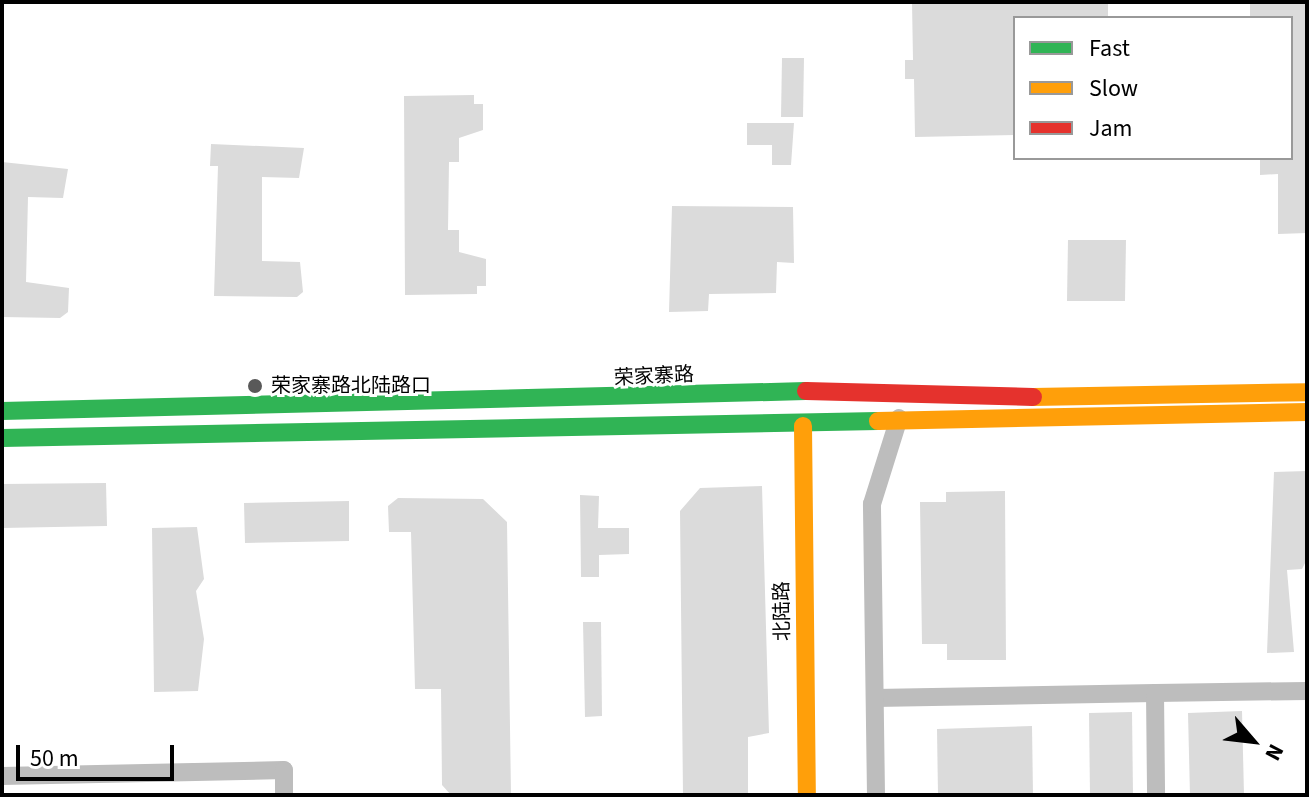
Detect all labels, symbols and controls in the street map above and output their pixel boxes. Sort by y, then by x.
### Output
legend [1013,16,1293,160]
text: Fast [1089,31,1130,66]
text: Slow [1089,71,1138,106]
text: Jam [1089,111,1133,146]
street label: 荣家寨路 [613,363,695,391]
place label: 荣家寨路北陆路口 [271,374,431,398]
marker: 荣家寨路北陆路口 [246,377,264,395]
street label: 北陆路 [770,581,796,641]
north arrow [1213,701,1293,781]
scale bar [20,729,178,779]
text: N [1257,738,1292,766]
text: 50 m [30,741,79,776]

